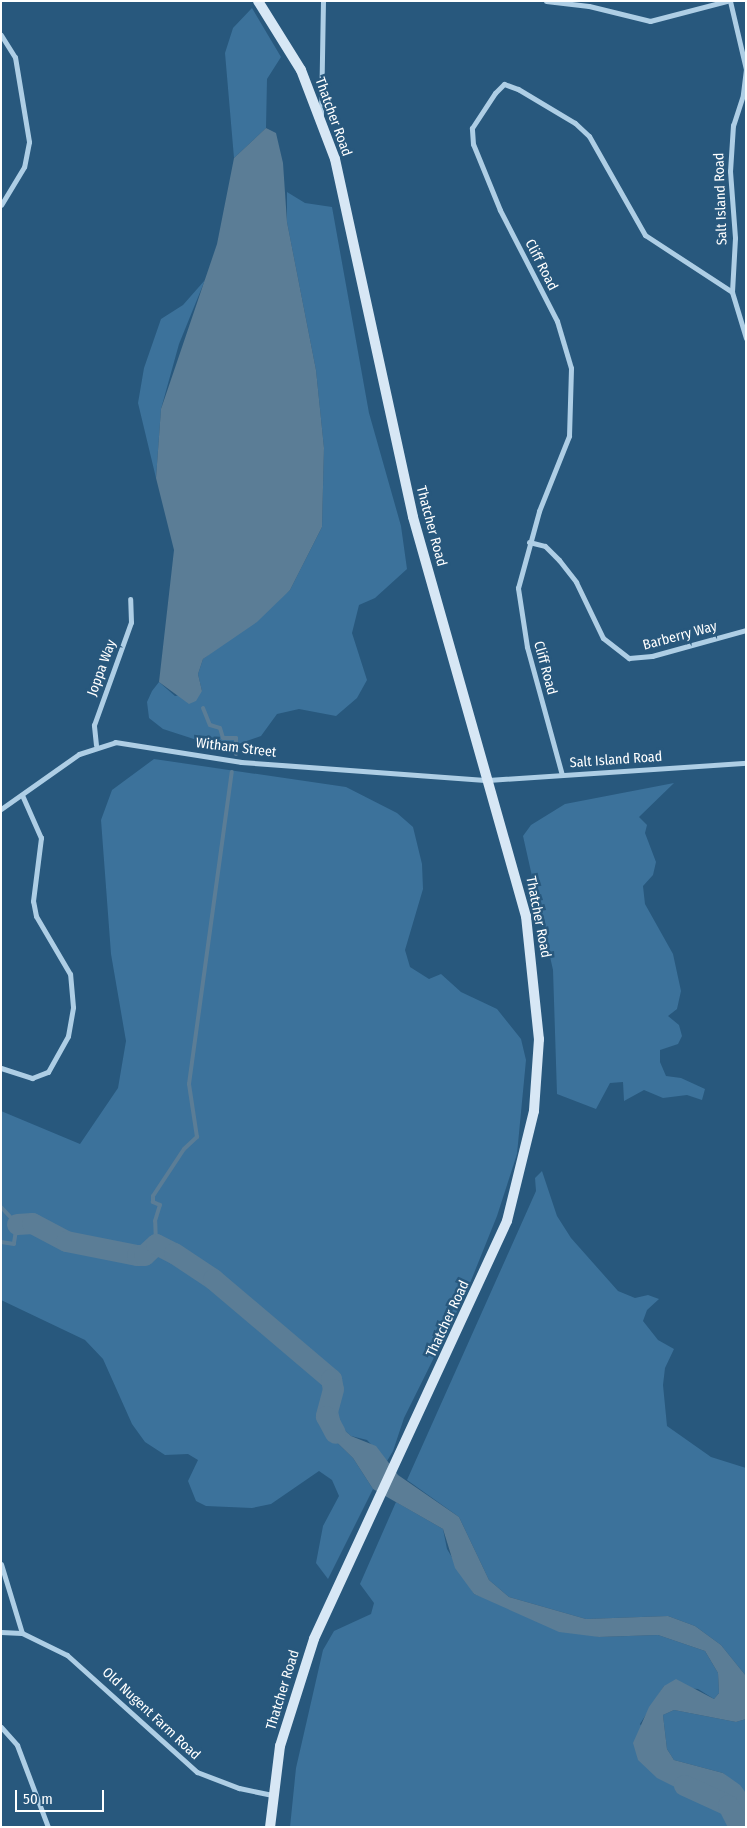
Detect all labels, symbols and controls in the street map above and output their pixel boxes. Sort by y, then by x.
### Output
street label: Thatcher Road [311,75,355,159]
street label: Salt Island Road [711,152,731,246]
street label: Cliff Road [521,237,561,293]
street label: Thatcher Road [412,484,450,568]
street label: Barberry Way [641,618,719,654]
street label: Joppa Way [84,637,120,699]
street label: Cliff Road [530,639,560,697]
street label: Witham Street [195,735,277,761]
street label: Salt Island Road [569,748,663,772]
street label: Thatcher Road [522,875,554,959]
street label: Thatcher Road [423,1278,473,1360]
street label: Thatcher Road [263,1648,303,1732]
street label: Old Nugent Farm Road [99,1664,203,1764]
scale bar [18,1780,106,1812]
text: 50 m [23,1790,53,1808]

